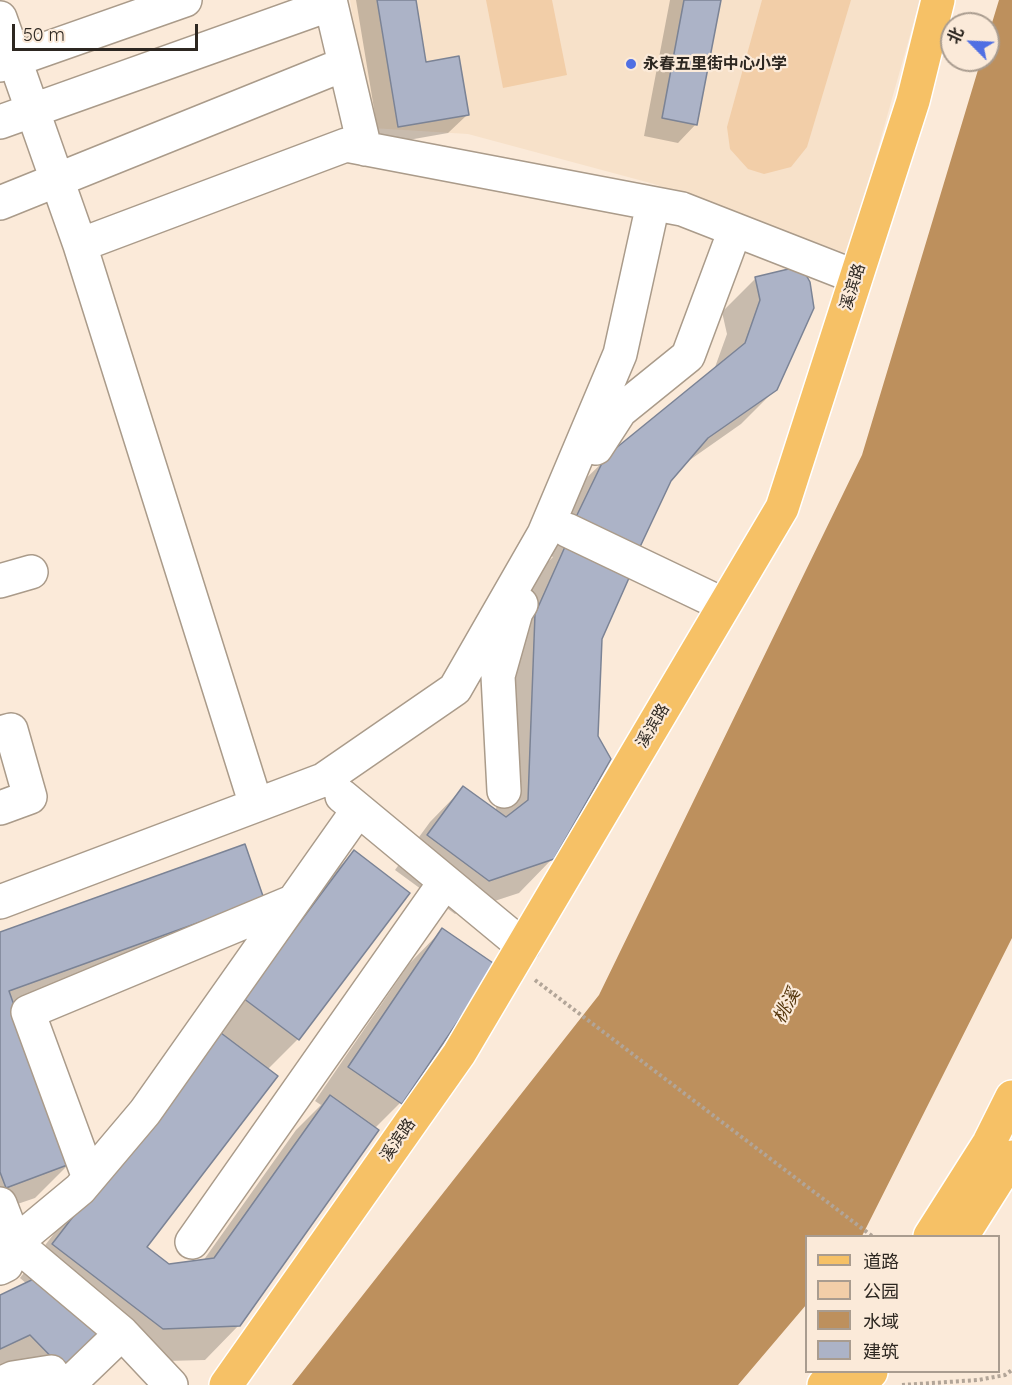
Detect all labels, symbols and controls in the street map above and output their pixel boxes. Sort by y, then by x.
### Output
scale bar [15,12,201,50]
north arrow [940,12,1000,72]
text: 50 m [23,23,65,46]
text: 北 [943,24,968,47]
place label: 永春五里街中心小学 [643,54,787,74]
marker: 永春五里街中心小学 [624,57,638,71]
street label: 溪滨路 [836,261,870,313]
street label: 溪滨路 [632,700,674,752]
water label: 桃溪 [769,985,805,1027]
street label: 溪滨路 [376,1115,420,1165]
legend [805,1235,1000,1373]
text: 道路 [863,1250,899,1273]
text: 公园 [863,1280,899,1303]
text: 水域 [863,1310,899,1333]
text: 建筑 [863,1340,899,1363]

